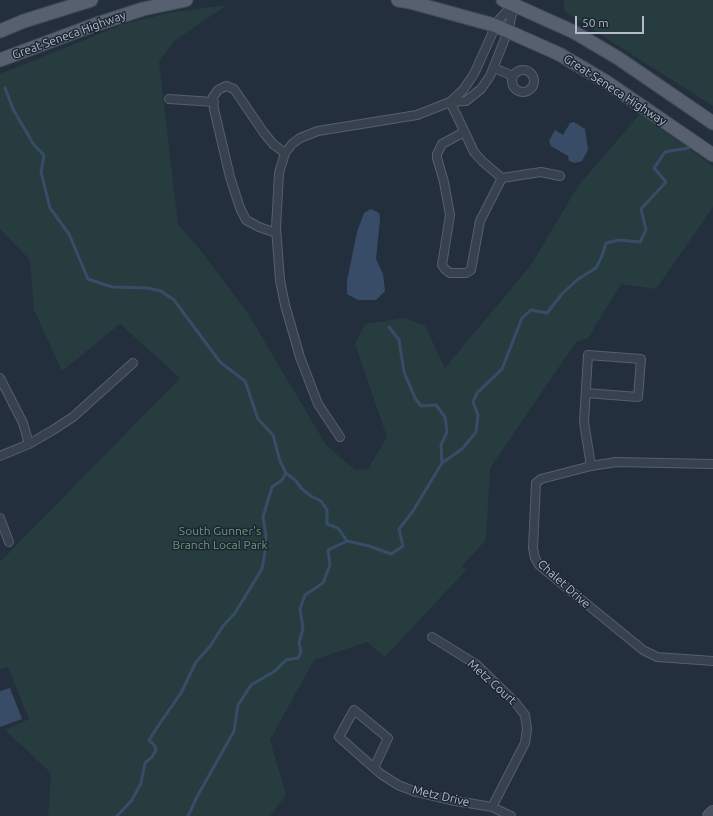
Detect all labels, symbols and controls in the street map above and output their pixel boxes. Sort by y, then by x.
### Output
street label: Great Seneca Highway [10,8,128,62]
scale bar [577,8,646,34]
text: 50 m [582,16,609,29]
street label: Great Seneca Highway [561,51,669,129]
park label: South Gunner's Branch Local Park [173,524,267,552]
street label: Chalet Drive [535,557,593,611]
street label: Metz Court [465,656,519,708]
street label: Metz Drive [411,782,471,810]

